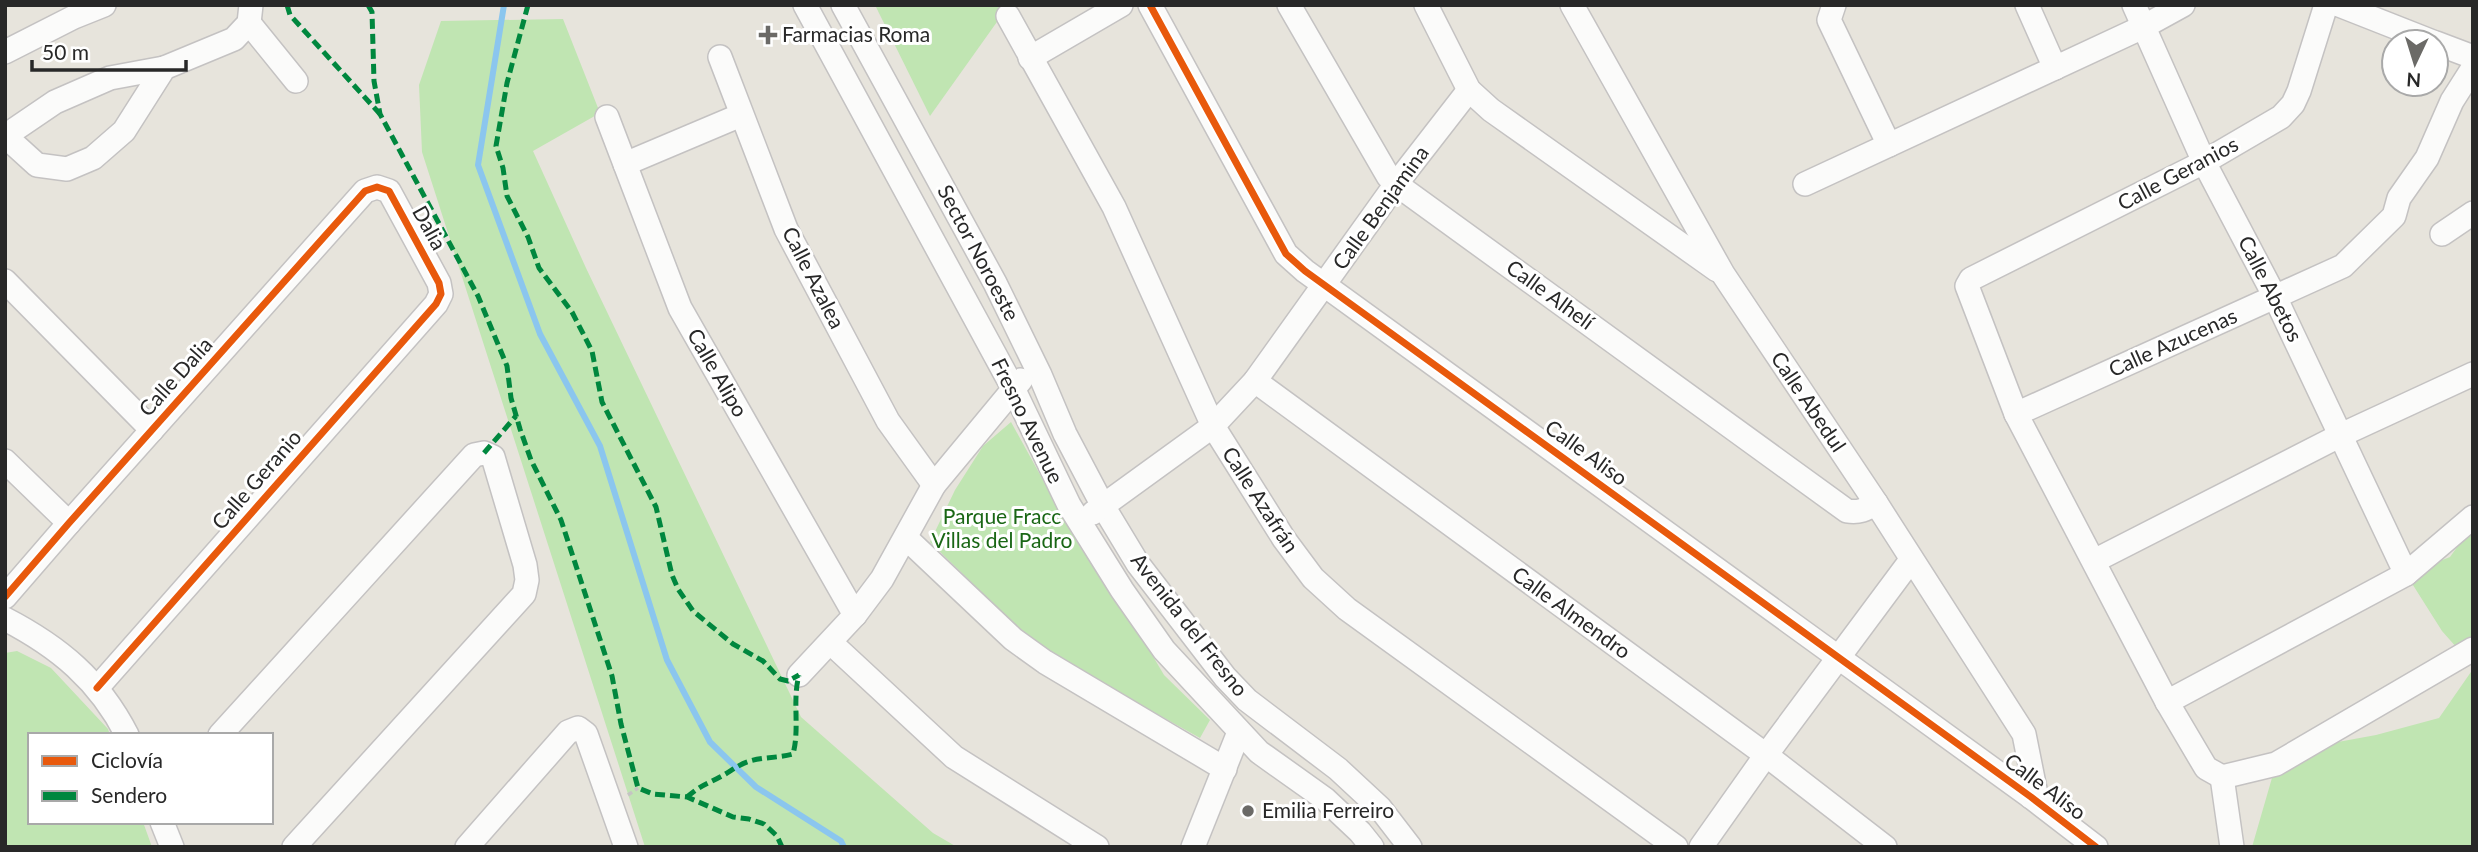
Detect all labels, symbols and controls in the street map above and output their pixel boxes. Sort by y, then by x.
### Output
place label: Farmacias Roma [782,21,930,46]
marker: Farmacias Roma [760,27,776,43]
scale bar [32,28,186,72]
north arrow [2380,28,2450,98]
text: 50 m [42,39,89,64]
text: N [2406,68,2422,92]
street label: Calle Geranios [2113,130,2242,215]
street label: Calle Benjamina [1326,140,1433,274]
street label: Sector Noroeste [933,180,1026,324]
street label: Dalia [408,201,453,254]
street label: Calle Azalea [778,222,851,332]
street label: Calle Abetos [2234,231,2309,345]
street label: Calle Alhelí [1502,254,1600,334]
street label: Calle Azucenas [2104,302,2240,381]
street label: Calle Alipo [683,324,754,421]
street label: Calle Dalia [133,331,217,421]
street label: Calle Abedul [1767,346,1852,456]
street label: Fresno Avenue [987,354,1069,487]
street label: Calle Aliso [1541,414,1633,490]
street label: Calle Geranio [206,424,306,534]
street label: Calle Azafrán [1218,442,1305,557]
park label: Parque Fracc Villas del Padro [932,503,1073,552]
street label: Avenida del Fresno [1127,548,1254,701]
street label: Calle Almendro [1508,560,1636,663]
legend [28,733,273,824]
text: Ciclovía [91,747,163,772]
street label: Calle Aliso [2000,747,2092,825]
text: Sendero [91,782,167,807]
place label: Emilia Ferreiro [1262,797,1394,822]
marker: Emilia Ferreiro [1240,803,1256,819]

